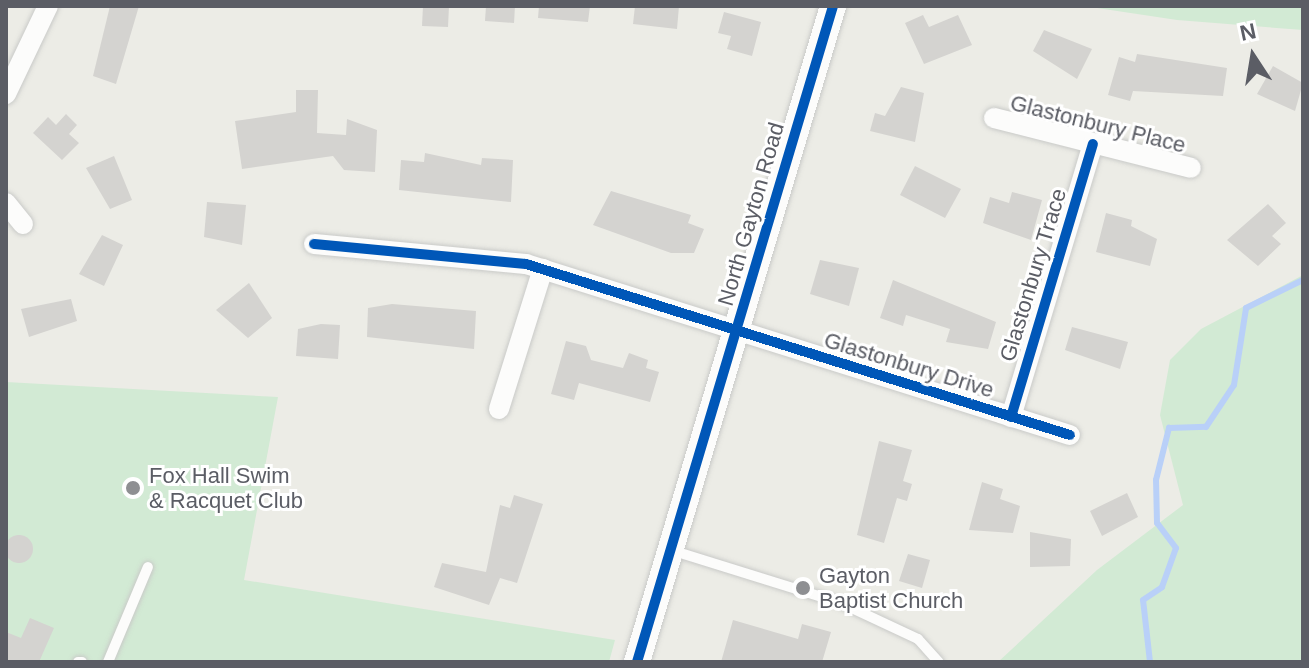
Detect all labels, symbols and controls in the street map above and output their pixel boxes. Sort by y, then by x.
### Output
north arrow [1213,16,1293,96]
text: N [1238,18,1258,46]
street label: Glastonbury Place [1008,89,1188,159]
street label: North Gayton Road [712,119,790,309]
street label: Glastonbury Trace [994,185,1072,365]
street label: Glastonbury Drive [821,327,997,403]
place label: Fox Hall Swim & Racquet Club [149,462,303,514]
marker: Fox Hall Swim & Racquet Club [124,479,142,497]
place label: Gayton Baptist Church [819,562,963,614]
marker: Gayton Baptist Church [794,579,812,597]

